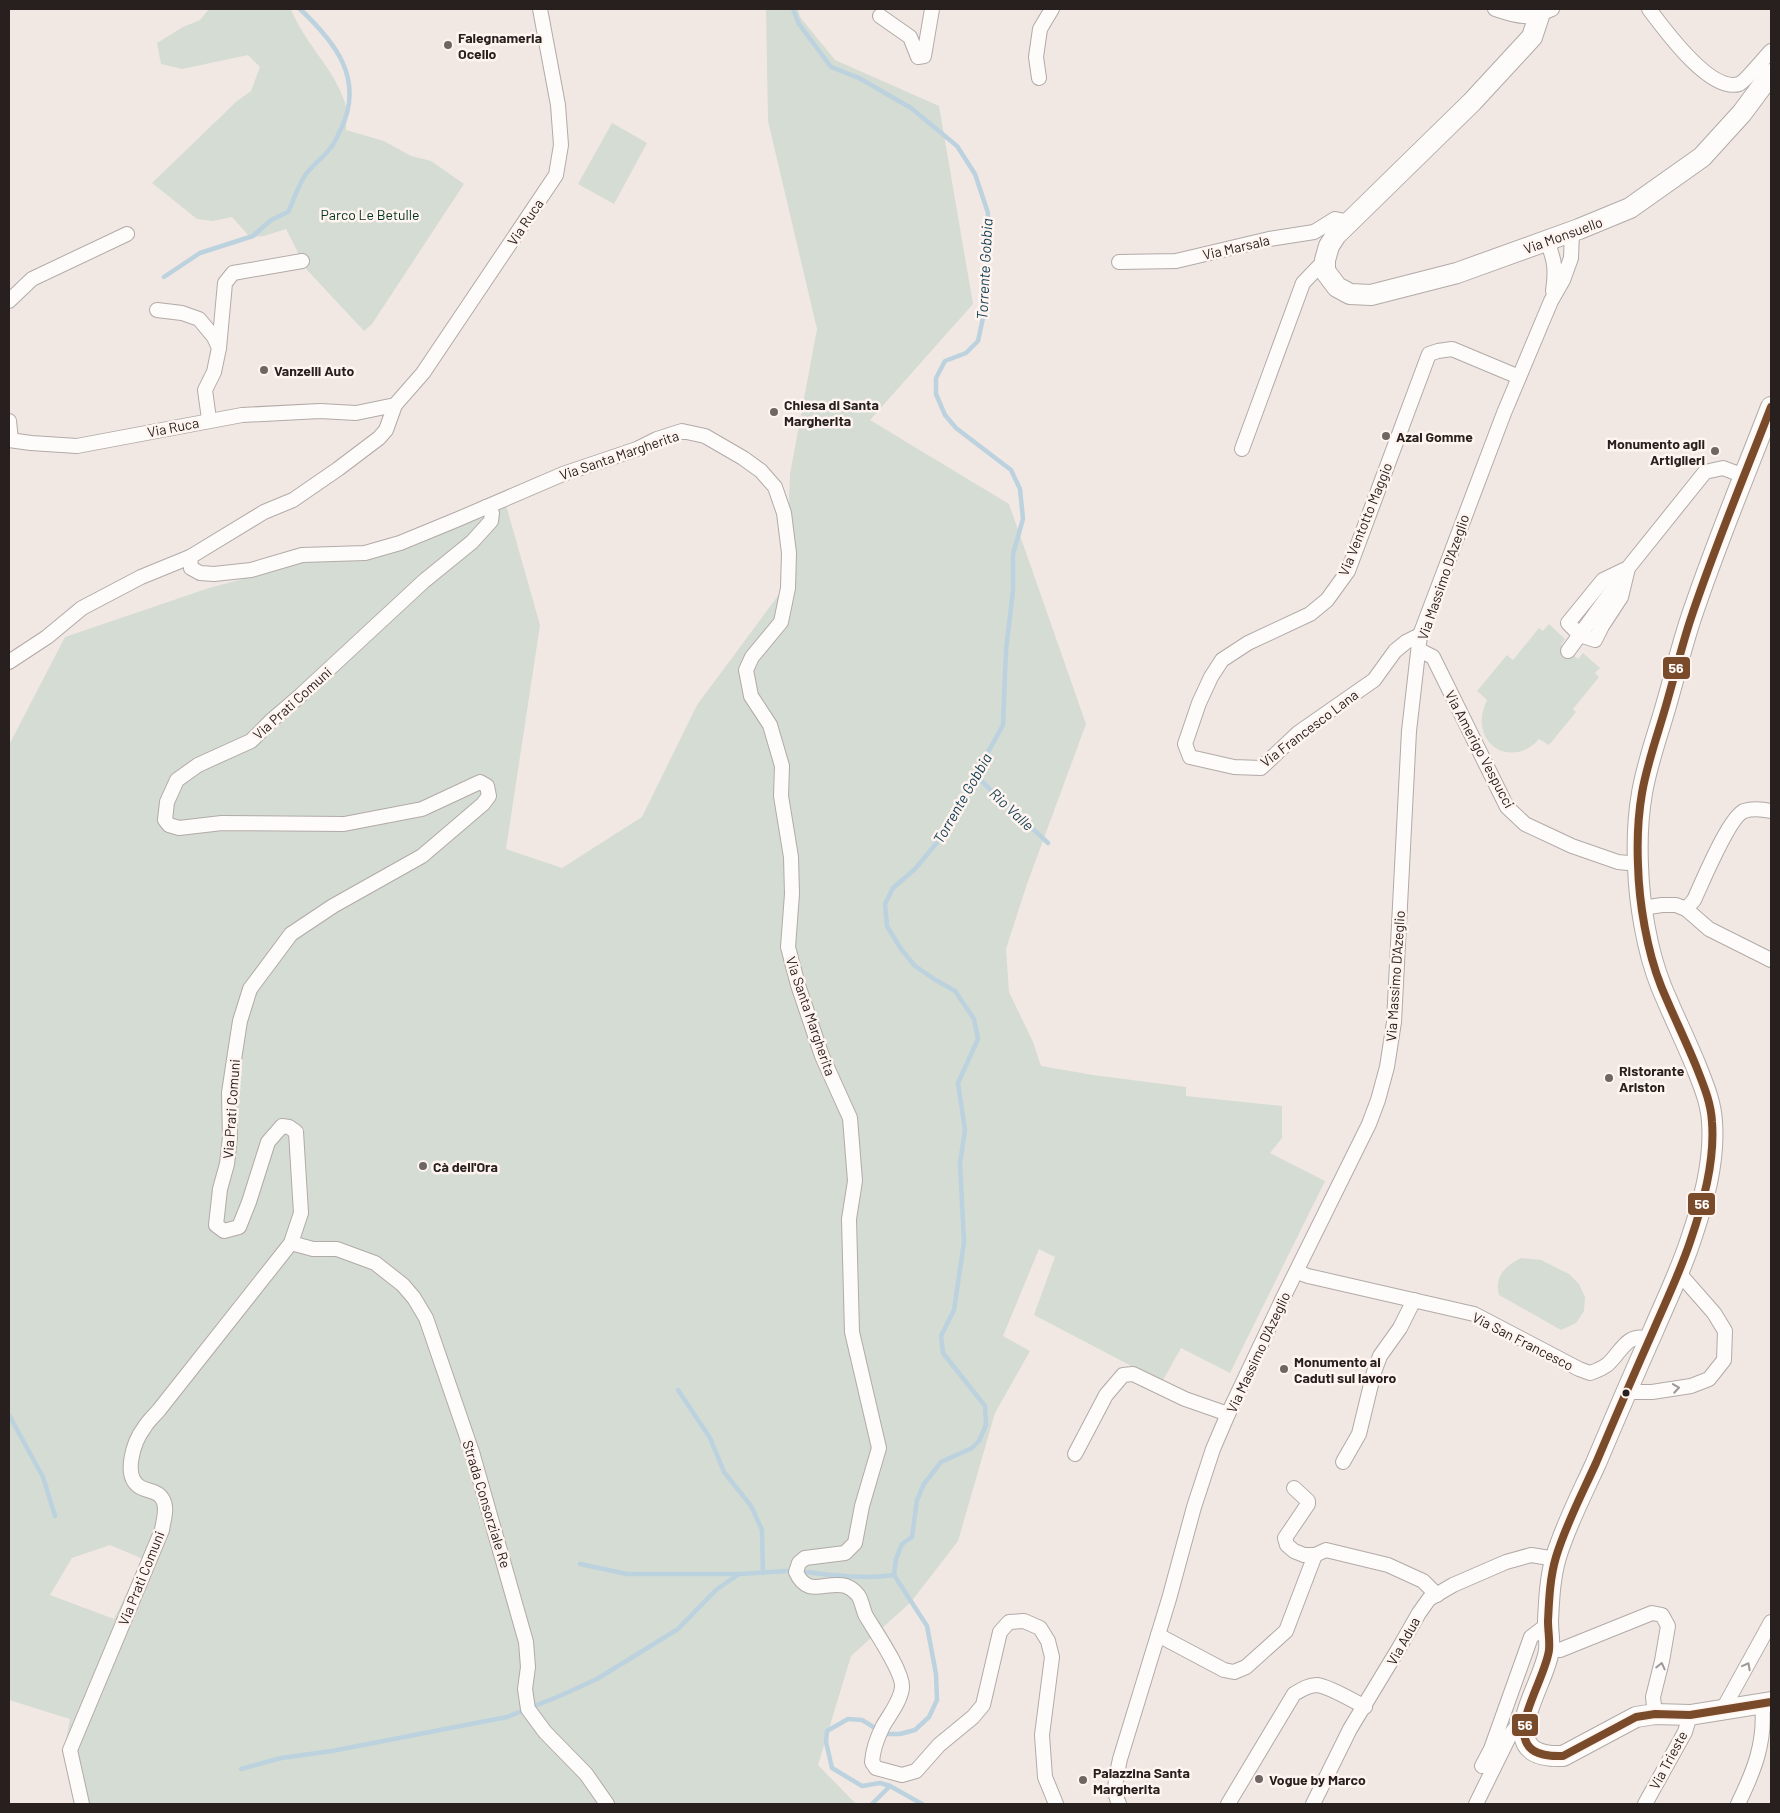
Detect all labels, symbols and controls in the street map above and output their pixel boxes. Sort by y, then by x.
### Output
place label: Falegnameria Ocello [458,29,542,62]
marker: Falegnameria Ocello [442,39,454,51]
street label: Via Ruca [503,196,547,248]
park label: Parco Le Betulle [321,206,419,223]
street label: Via Monsuello [1521,213,1605,257]
water label: Torrente Gobbia [972,218,996,320]
street label: Via Marsala [1201,231,1271,263]
place label: Vanzelli Auto [274,362,354,379]
marker: Vanzelli Auto [258,364,270,376]
place label: Chiesa di Santa Margherita [784,396,879,429]
marker: Chiesa di Santa Margherita [768,406,780,418]
street label: Via Ruca [146,414,200,440]
street label: Via Santa Margherita [557,427,681,483]
place label: Azal Gomme [1396,428,1473,445]
marker: Azal Gomme [1380,430,1392,442]
place label: Monumento agli Artiglieri [1607,435,1705,468]
marker: Monumento agli Artiglieri [1709,445,1721,457]
street label: Via Ventotto Maggio [1335,460,1395,578]
street label: Via Massimo D'Azeglio [1414,512,1472,642]
line badge: 56 [1662,656,1691,680]
text: 56 [1668,659,1684,676]
street label: Via Prati Comuni [249,663,335,743]
street label: Via Francesco Lana [1257,686,1361,770]
street label: Via Amerigo Vespucci [1442,687,1518,811]
water label: Torrente Gobbia [929,750,995,846]
water label: Rio Valle [986,784,1038,834]
street label: Via Massimo D'Azeglio [1382,910,1408,1042]
street label: Via Santa Margherita [783,954,839,1078]
street label: Via Prati Comuni [219,1059,243,1159]
place label: Ristorante Ariston [1619,1062,1685,1095]
marker: Ristorante Ariston [1603,1072,1615,1084]
place label: Cà dell'Ora [433,1158,498,1175]
marker: Cà dell'Ora [417,1160,429,1172]
line badge: 56 [1687,1192,1716,1216]
text: 56 [1694,1195,1710,1212]
street label: Via Massimo D'Azeglio [1223,1289,1293,1415]
street label: Via San Francesco [1470,1308,1576,1374]
place label: Monumento ai Caduti sul lavoro [1294,1353,1396,1386]
marker: Monumento ai Caduti sul lavoro [1278,1363,1290,1375]
one-way arrow [1673,1383,1681,1394]
unlabelled marker [1621,1388,1631,1398]
street label: Strada Consorziale Re [459,1438,515,1570]
street label: Via Prati Comuni [114,1528,168,1628]
street label: Via Adua [1383,1614,1423,1668]
one-way arrow [1655,1662,1666,1671]
one-way arrow [1741,1663,1751,1672]
line badge: 56 [1511,1713,1539,1737]
text: 56 [1517,1716,1533,1733]
street label: Via Trieste [1645,1728,1691,1792]
place label: Palazzina Santa Margherita [1093,1764,1190,1797]
place label: Vogue by Marco [1269,1771,1366,1788]
marker: Vogue by Marco [1253,1773,1265,1785]
marker: Palazzina Santa Margherita [1077,1774,1089,1786]

